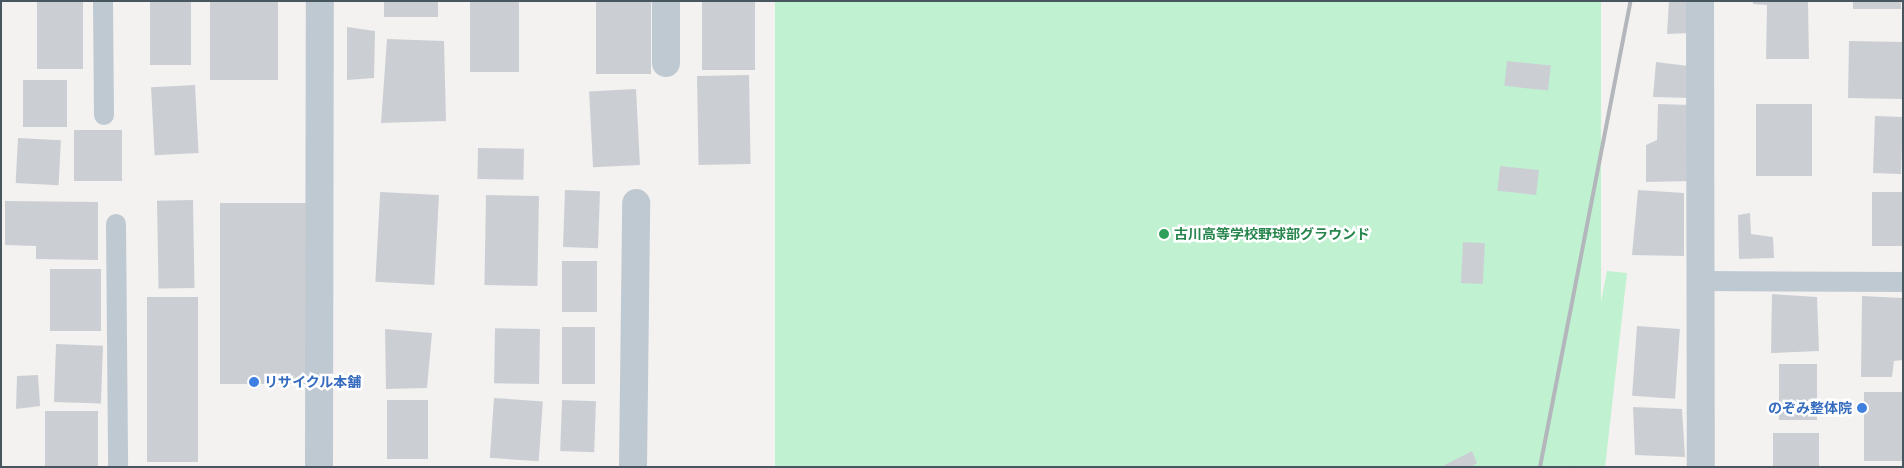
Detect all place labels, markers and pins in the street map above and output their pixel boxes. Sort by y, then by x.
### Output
place label: 古川高等学校野球部グラウンド [1174,226,1370,242]
marker: 古川高等学校野球部グラウンド [1158,228,1170,240]
place label: リサイクル本舗 [264,374,362,390]
marker: リサイクル本舗 [248,376,260,388]
place label: のぞみ整体院 [1768,400,1852,416]
marker: のぞみ整体院 [1856,402,1868,414]

